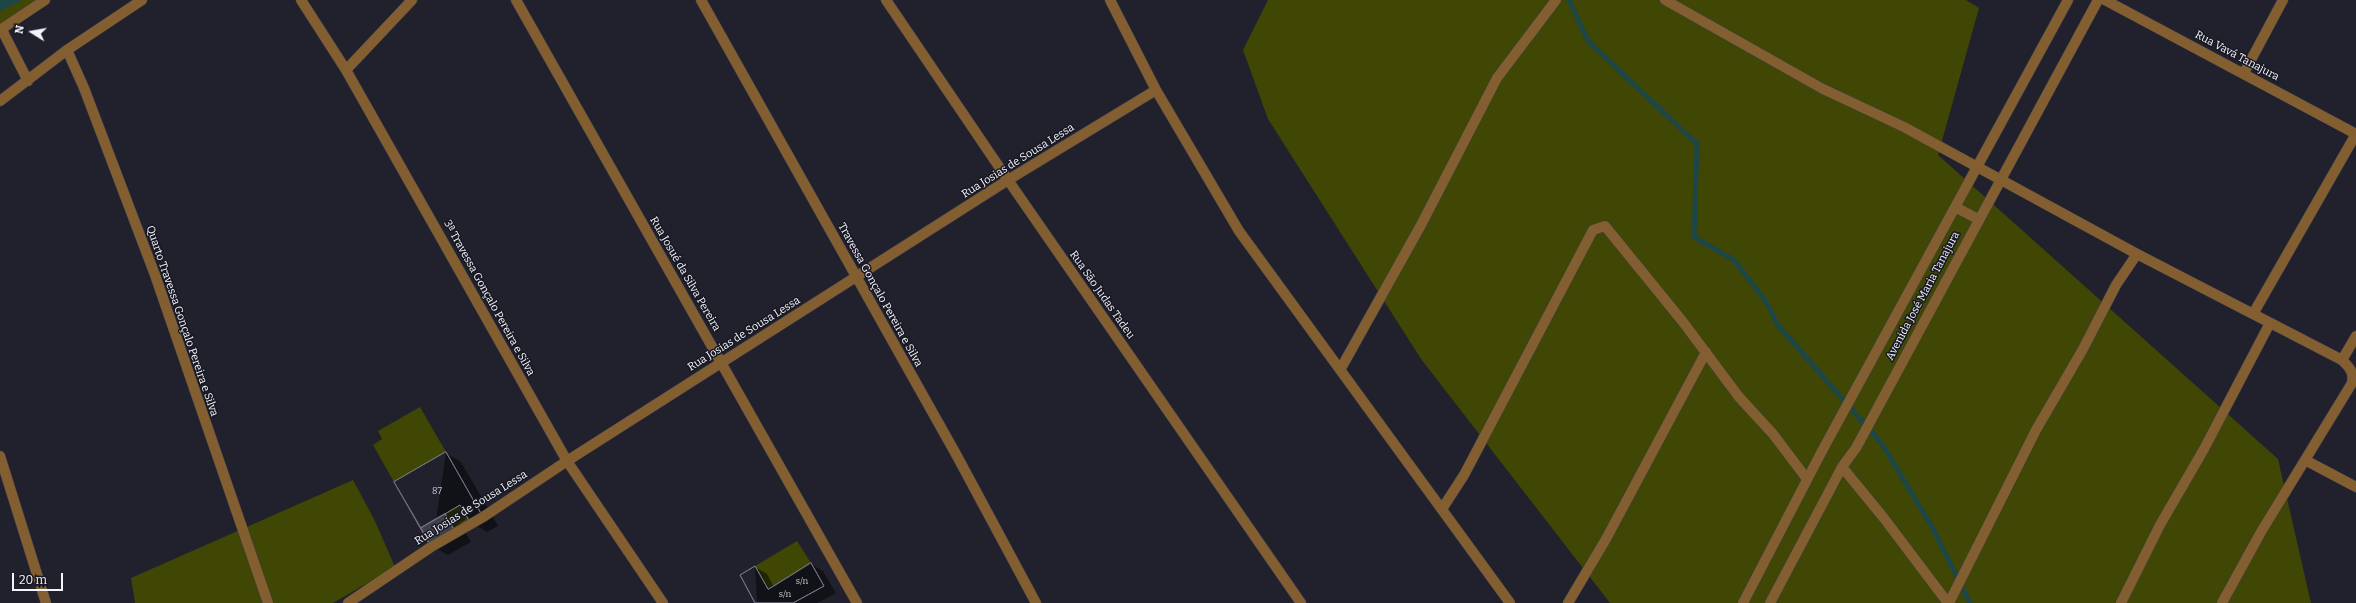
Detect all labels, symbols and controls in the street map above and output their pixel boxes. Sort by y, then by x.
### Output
north arrow [12,12,52,52]
text: N [13,24,27,35]
street label: Rua Vavá Tanajura [2193,28,2281,84]
street label: Rua Josias de Sousa Lessa [959,121,1077,201]
street label: Rua Josué da Silva Pereira [647,214,723,334]
street label: 3ª Travessa Gonçalo Pereira e Silva [441,218,537,378]
street label: Travessa Gonçalo Pereira e Silva [835,221,925,369]
street label: Quarto Travessa Gonçalo Pereira e Silva [143,224,221,418]
street label: Avenida José Maria Tanajura [1883,229,1963,363]
street label: Rua São Judas Tadeu [1067,248,1137,342]
street label: Rua Josias de Sousa Lessa [685,294,803,374]
street label: Rua Josias de Sousa Lessa [412,468,530,548]
house number: 87 [432,486,442,496]
scale bar [14,565,65,591]
text: 20 m [19,573,47,587]
house number: s/n [796,576,808,586]
house number: s/n [779,589,791,599]

